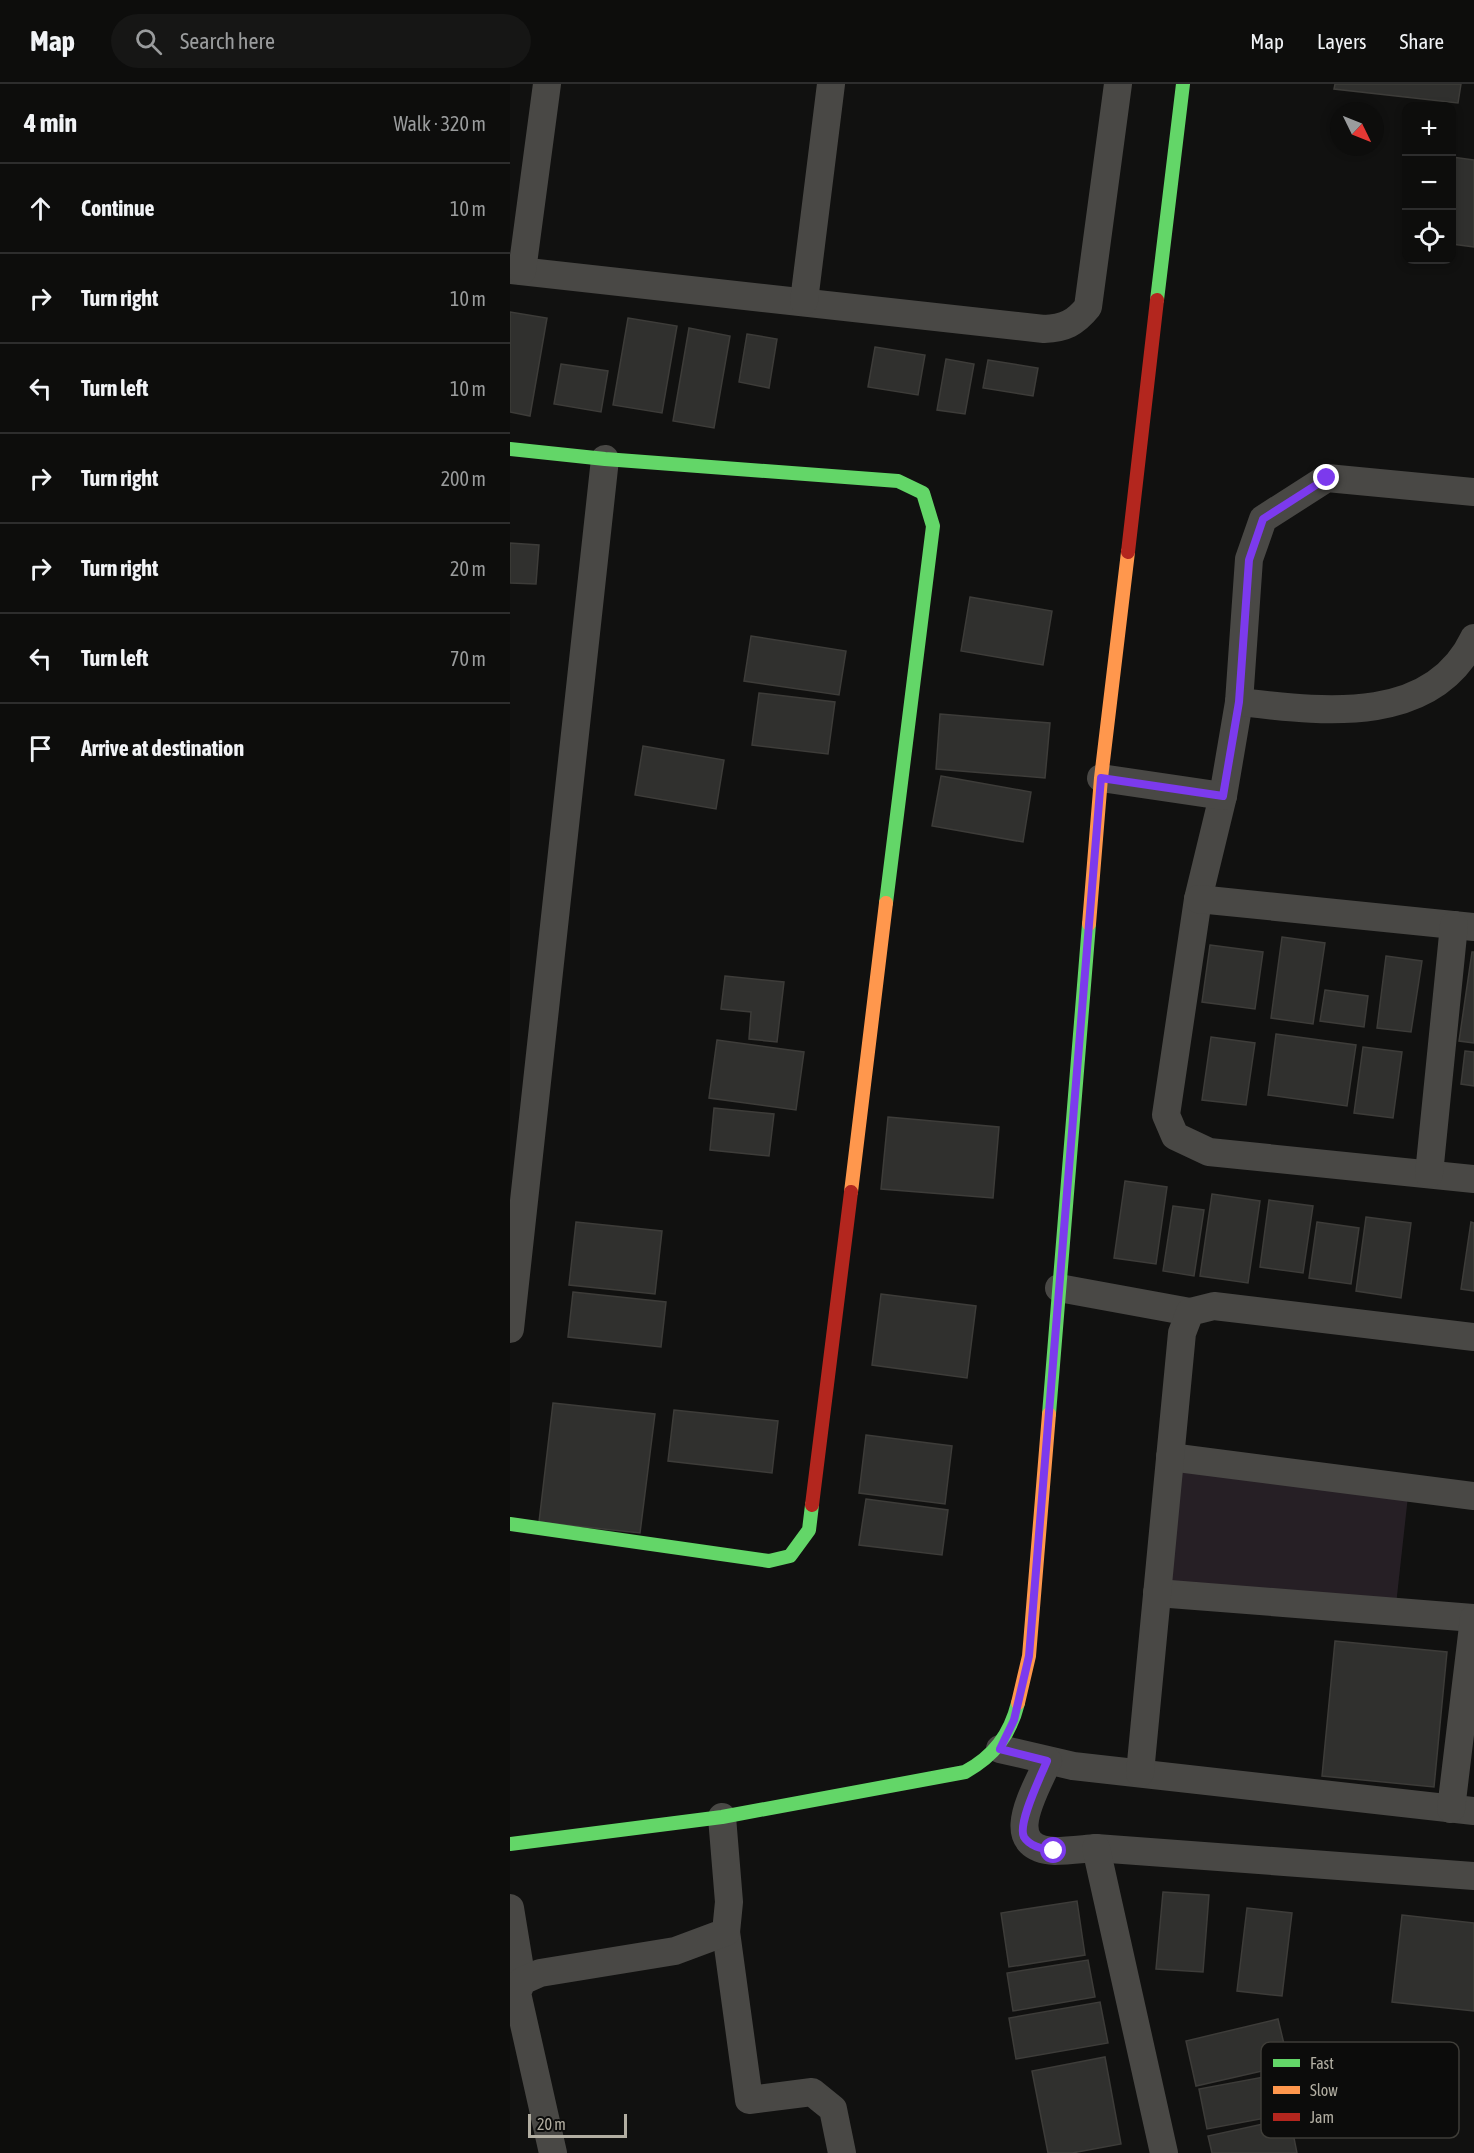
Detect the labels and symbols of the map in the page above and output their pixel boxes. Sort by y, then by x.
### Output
north arrow [1330,102,1384,156]
route end [1313,464,1339,490]
route start [1040,1837,1066,1863]
legend [1261,2042,1459,2138]
text: Fast [1310,2054,1334,2072]
text: Slow [1310,2081,1338,2099]
text: Jam [1310,2108,1334,2126]
scale bar [528,2111,627,2138]

